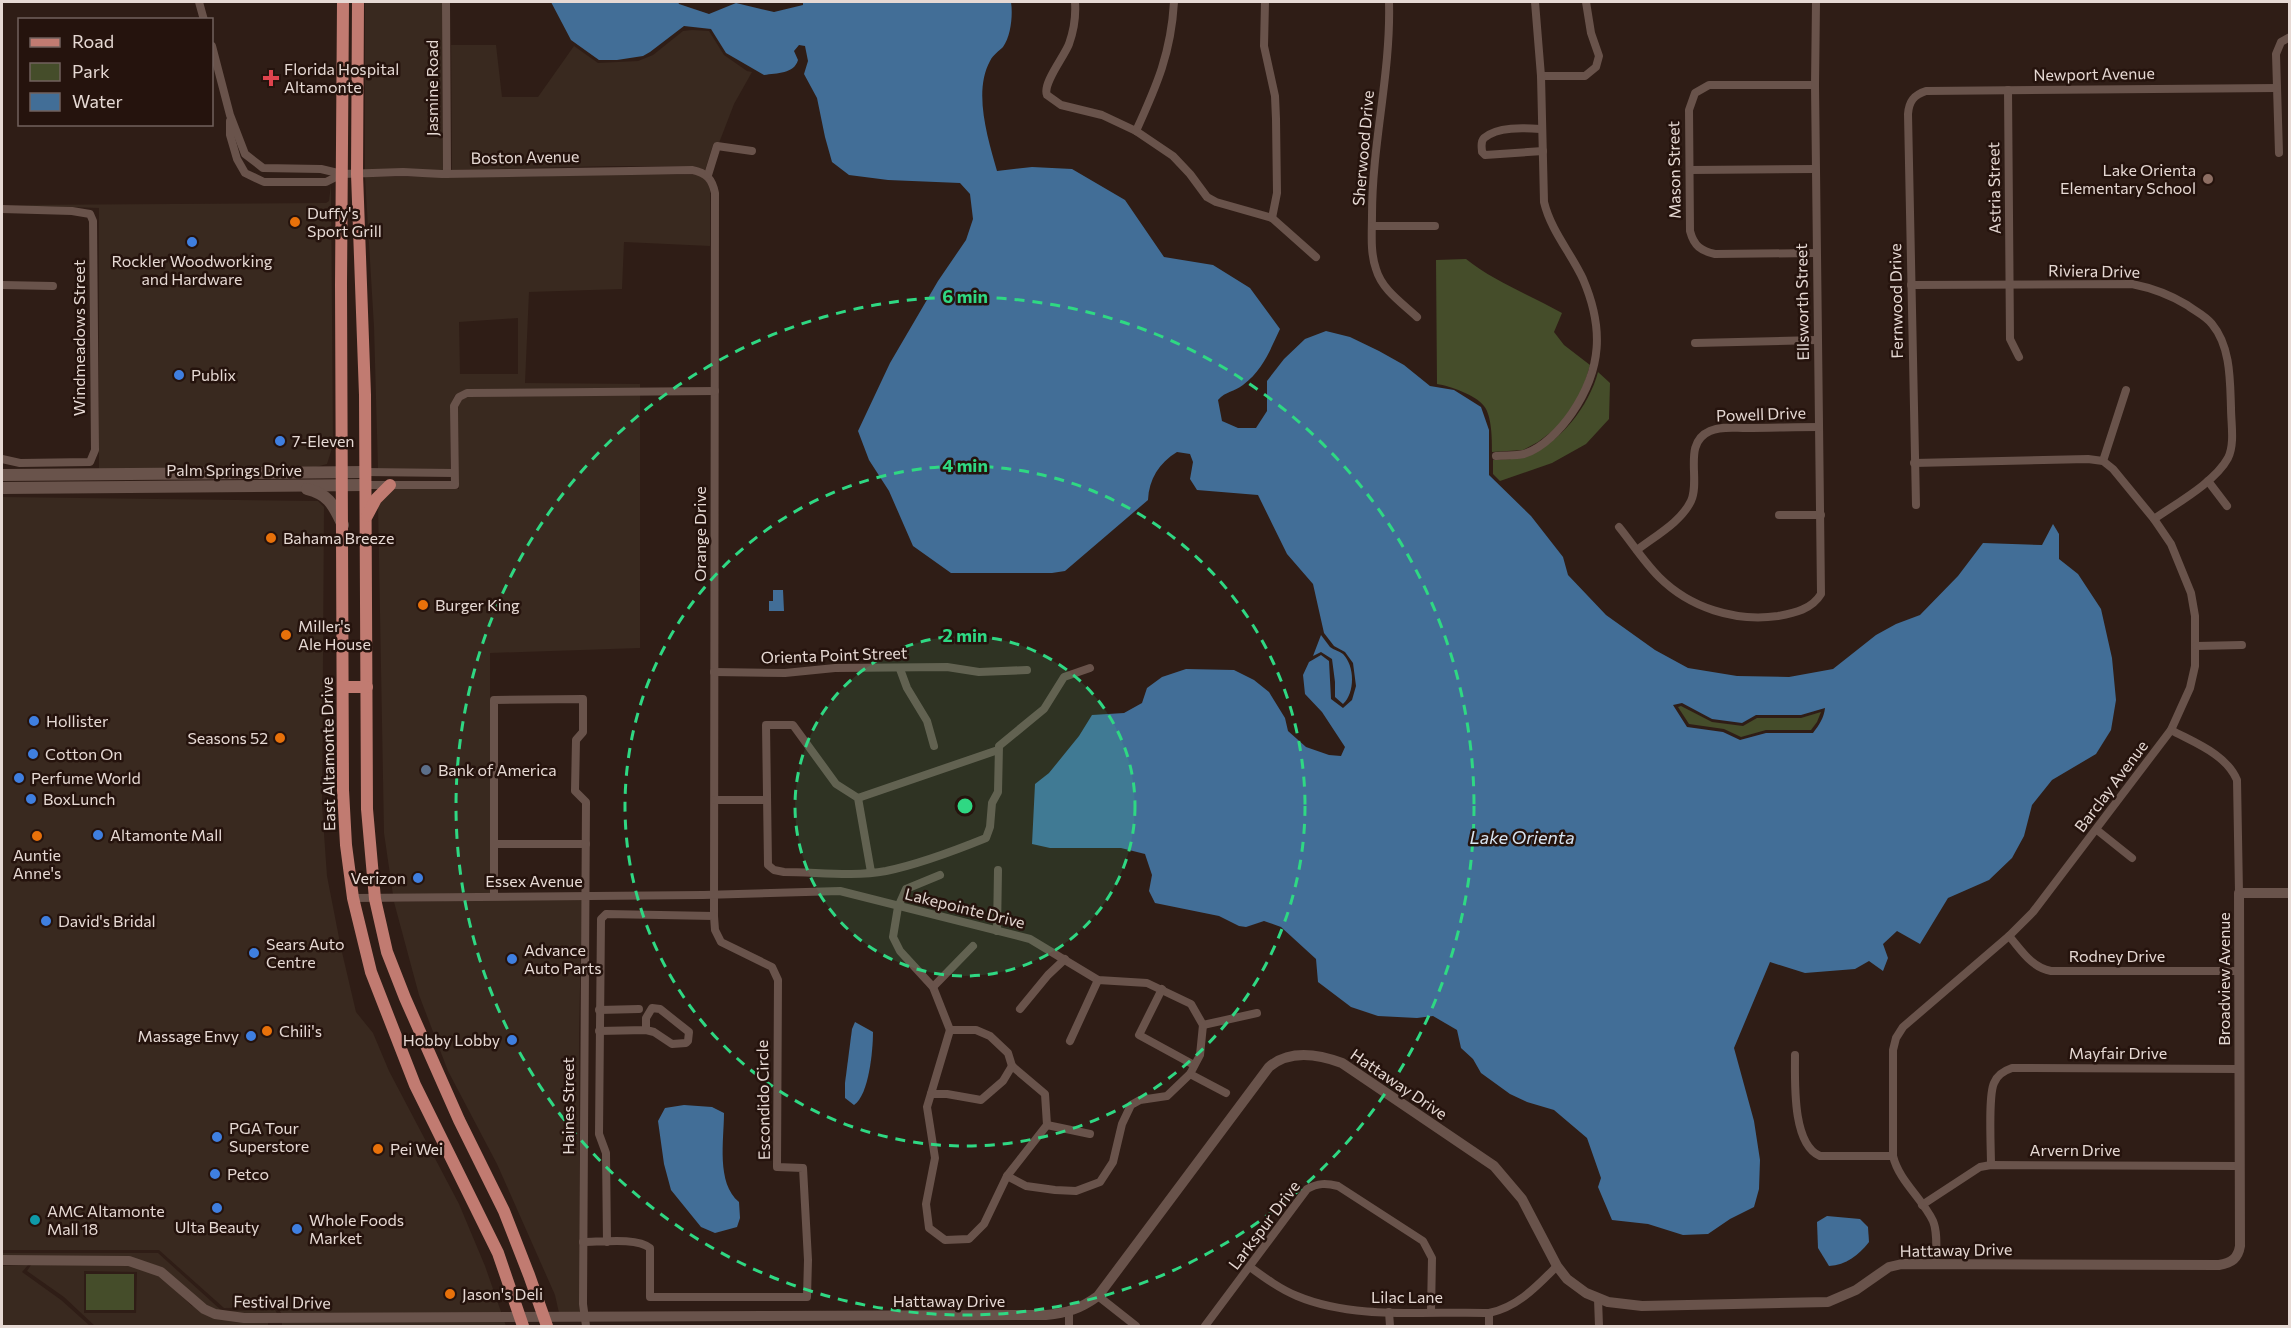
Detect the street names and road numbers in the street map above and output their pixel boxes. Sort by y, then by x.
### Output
street label: Jasmine Road [422,40,441,136]
street label: Newport Avenue [2033,63,2155,84]
street label: Sherwood Drive [1348,89,1377,207]
street label: Mason Street [1663,121,1684,219]
street label: Astria Street [1983,141,2004,234]
street label: Boston Avenue [471,146,579,167]
street label: Ellsworth Street [1791,243,1812,361]
street label: Fernwood Drive [1885,243,1906,359]
street label: Windmeadows Street [69,259,88,416]
street label: Riviera Drive [2048,260,2140,281]
street label: Powell Drive [1716,402,1806,425]
street label: Palm Springs Drive [166,460,302,479]
street label: Orange Drive [690,486,709,582]
street label: Orienta Point Street [760,642,908,667]
street label: East Altamonte Drive [317,677,338,831]
street label: Barclay Avenue [2070,736,2151,835]
street label: Essex Avenue [485,871,583,890]
street label: Lakepointe Drive [903,883,1027,932]
street label: Broadview Avenue [2214,912,2233,1046]
street label: Rodney Drive [2069,946,2165,965]
street label: Escondido Circle [752,1040,773,1160]
street label: Mayfair Drive [2069,1043,2167,1062]
street label: Hattaway Drive [1347,1044,1451,1123]
street label: Haines Street [558,1057,577,1155]
street label: Arvern Drive [2029,1140,2121,1159]
street label: Larkspur Drive [1224,1176,1303,1273]
street label: Hattaway Drive [1900,1239,2012,1260]
street label: Lilac Lane [1371,1287,1443,1306]
street label: Festival Drive [233,1291,331,1312]
street label: Hattaway Drive [893,1291,1005,1310]

